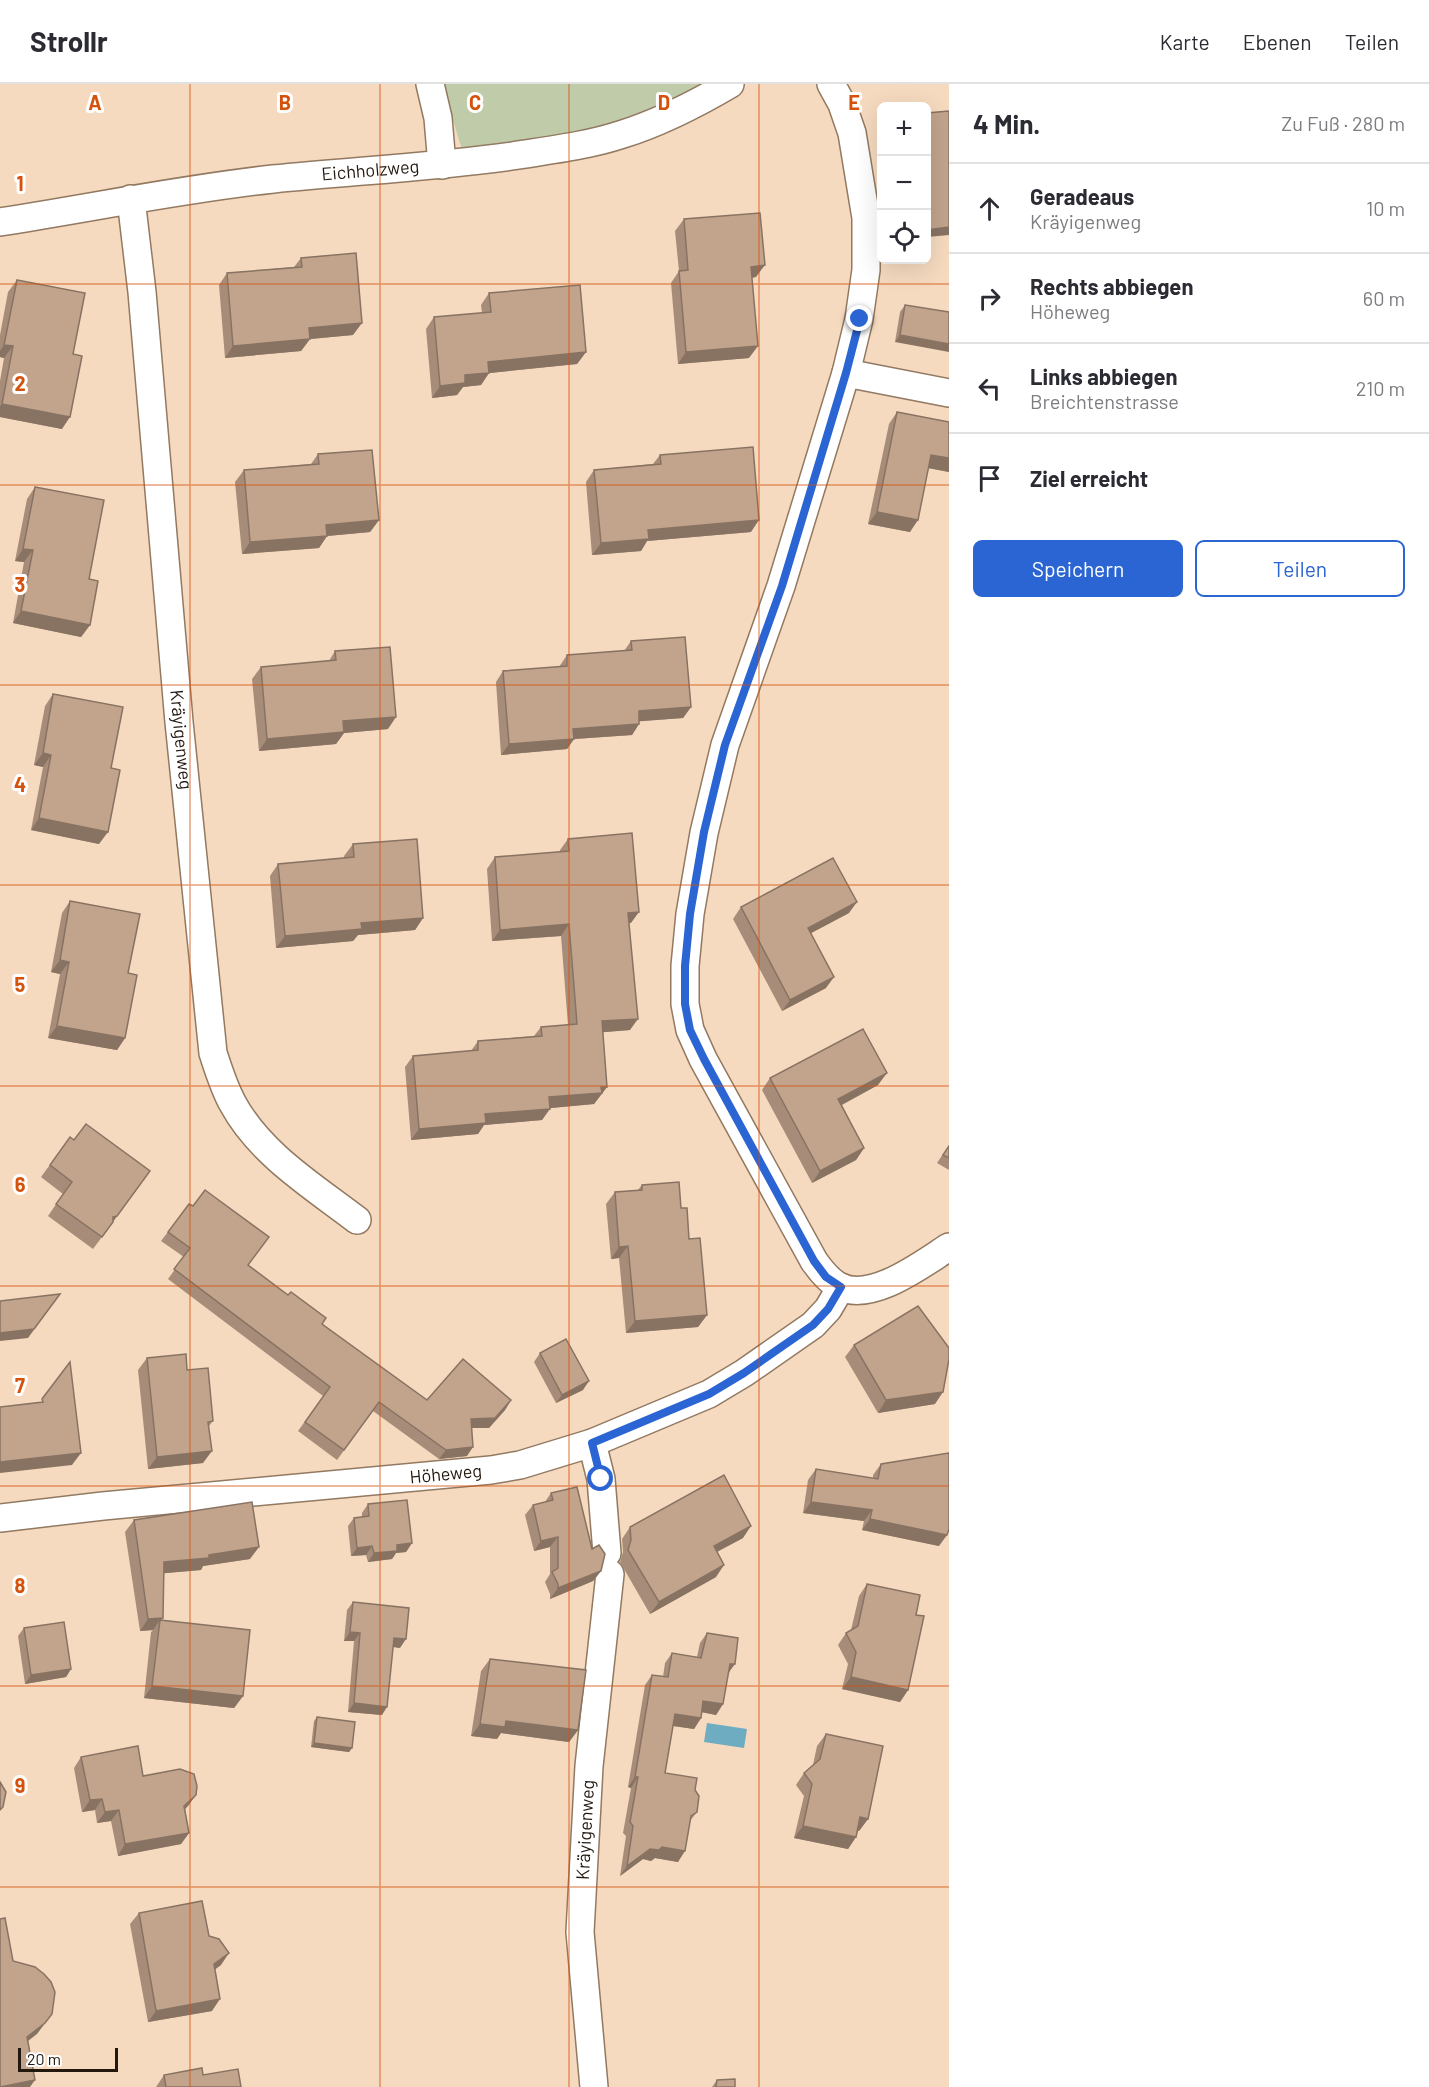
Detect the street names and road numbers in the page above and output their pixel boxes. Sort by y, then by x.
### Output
street label: Eichholzweg [320,154,420,185]
street label: Kräyigenweg [166,689,198,791]
street label: Höheweg [409,1459,483,1487]
street label: Kräyigenweg [571,1779,598,1880]

